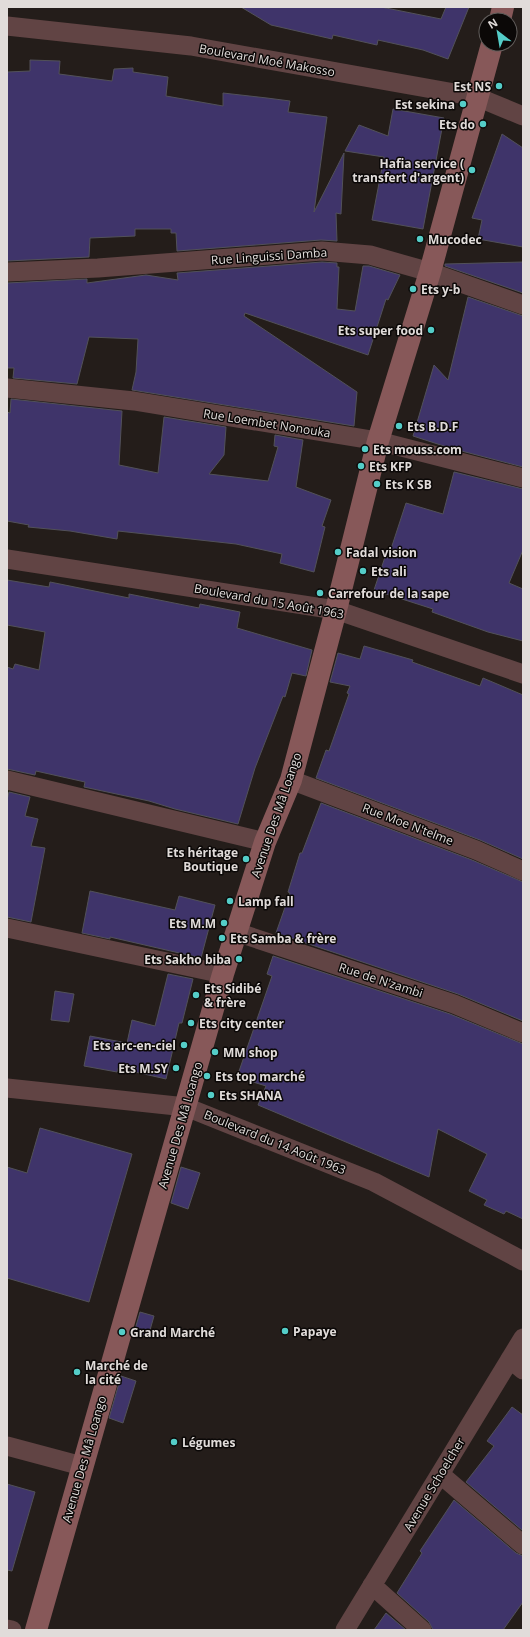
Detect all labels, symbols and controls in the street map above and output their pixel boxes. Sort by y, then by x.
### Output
north arrow [478,12,518,52]
text: N [485,14,500,32]
street label: Boulevard Moé Makosso [198,40,336,80]
place label: Est NS [454,78,491,95]
marker: Est NS [494,81,504,91]
place label: Est sekina [395,96,455,113]
marker: Est sekina [458,99,468,109]
place label: Ets do [439,116,475,133]
marker: Ets do [478,119,488,129]
place label: Hafia service ( transfert d'argent) [352,155,464,186]
marker: Hafia service ( transfert d'argent) [467,165,477,175]
place label: Mucodec [428,231,482,248]
marker: Mucodec [415,234,425,244]
street label: Rue Linguissi Damba [210,243,328,269]
place label: Ets y-b [421,281,461,298]
marker: Ets y-b [408,284,418,294]
place label: Ets super food [338,322,423,339]
marker: Ets super food [426,325,436,335]
street label: Rue Loembet Nonouka [202,405,332,441]
place label: Ets B.D.F [407,418,458,435]
marker: Ets B.D.F [394,421,404,431]
place label: Ets mouss.com [373,441,462,458]
marker: Ets mouss.com [360,444,370,454]
place label: Ets KFP [369,458,412,475]
marker: Ets KFP [356,461,366,471]
place label: Ets K SB [385,476,432,493]
marker: Ets K SB [372,479,382,489]
place label: Fadal vision [346,544,417,561]
marker: Fadal vision [333,547,343,557]
place label: Ets ali [371,563,407,580]
marker: Ets ali [358,566,368,576]
street label: Boulevard du 15 Août 1963 [193,579,345,623]
place label: Carrefour de la sape [328,585,449,602]
marker: Carrefour de la sape [315,588,325,598]
street label: Avenue Des Mâ Loango [247,750,305,880]
street label: Rue Moe N'telme [360,799,456,849]
place label: Ets héritage Boutique [167,844,238,875]
marker: Ets héritage Boutique [241,854,251,864]
place label: Lamp fall [238,893,294,910]
marker: Lamp fall [225,896,235,906]
place label: Ets M.M [169,915,216,932]
marker: Ets M.M [219,918,229,928]
place label: Ets Samba & frère [230,930,336,947]
marker: Ets Samba & frère [217,933,227,943]
place label: Ets Sakho biba [144,951,231,968]
marker: Ets Sakho biba [234,954,244,964]
street label: Rue de N'zambi [337,958,425,1002]
place label: Ets Sidibé & frère [204,980,261,1011]
marker: Ets Sidibé & frère [191,990,201,1000]
place label: Ets city center [199,1015,284,1032]
marker: Ets city center [186,1018,196,1028]
place label: Ets arc-en-ciel [93,1037,176,1054]
marker: Ets arc-en-ciel [179,1040,189,1050]
place label: MM shop [223,1044,278,1061]
marker: MM shop [210,1047,220,1057]
place label: Ets M.SY [118,1060,168,1077]
street label: Avenue Des Mâ Loango [154,1060,206,1190]
marker: Ets M.SY [171,1063,181,1073]
place label: Ets top marché [215,1068,305,1085]
marker: Ets top marché [202,1071,212,1081]
place label: Ets SHANA [219,1087,283,1104]
marker: Ets SHANA [206,1090,216,1100]
street label: Boulevard du 14 Août 1963 [201,1106,349,1178]
place label: Papaye [293,1323,337,1340]
place label: Grand Marché [130,1324,215,1341]
marker: Papaye [280,1326,290,1336]
marker: Grand Marché [117,1327,127,1337]
place label: Marché de la cité [85,1357,148,1388]
marker: Marché de la cité [72,1367,82,1377]
street label: Avenue Des Mâ Loango [58,1394,110,1524]
place label: Légumes [182,1434,235,1451]
street label: Avenue Schoelcher [399,1434,469,1534]
marker: Légumes [169,1437,179,1447]

